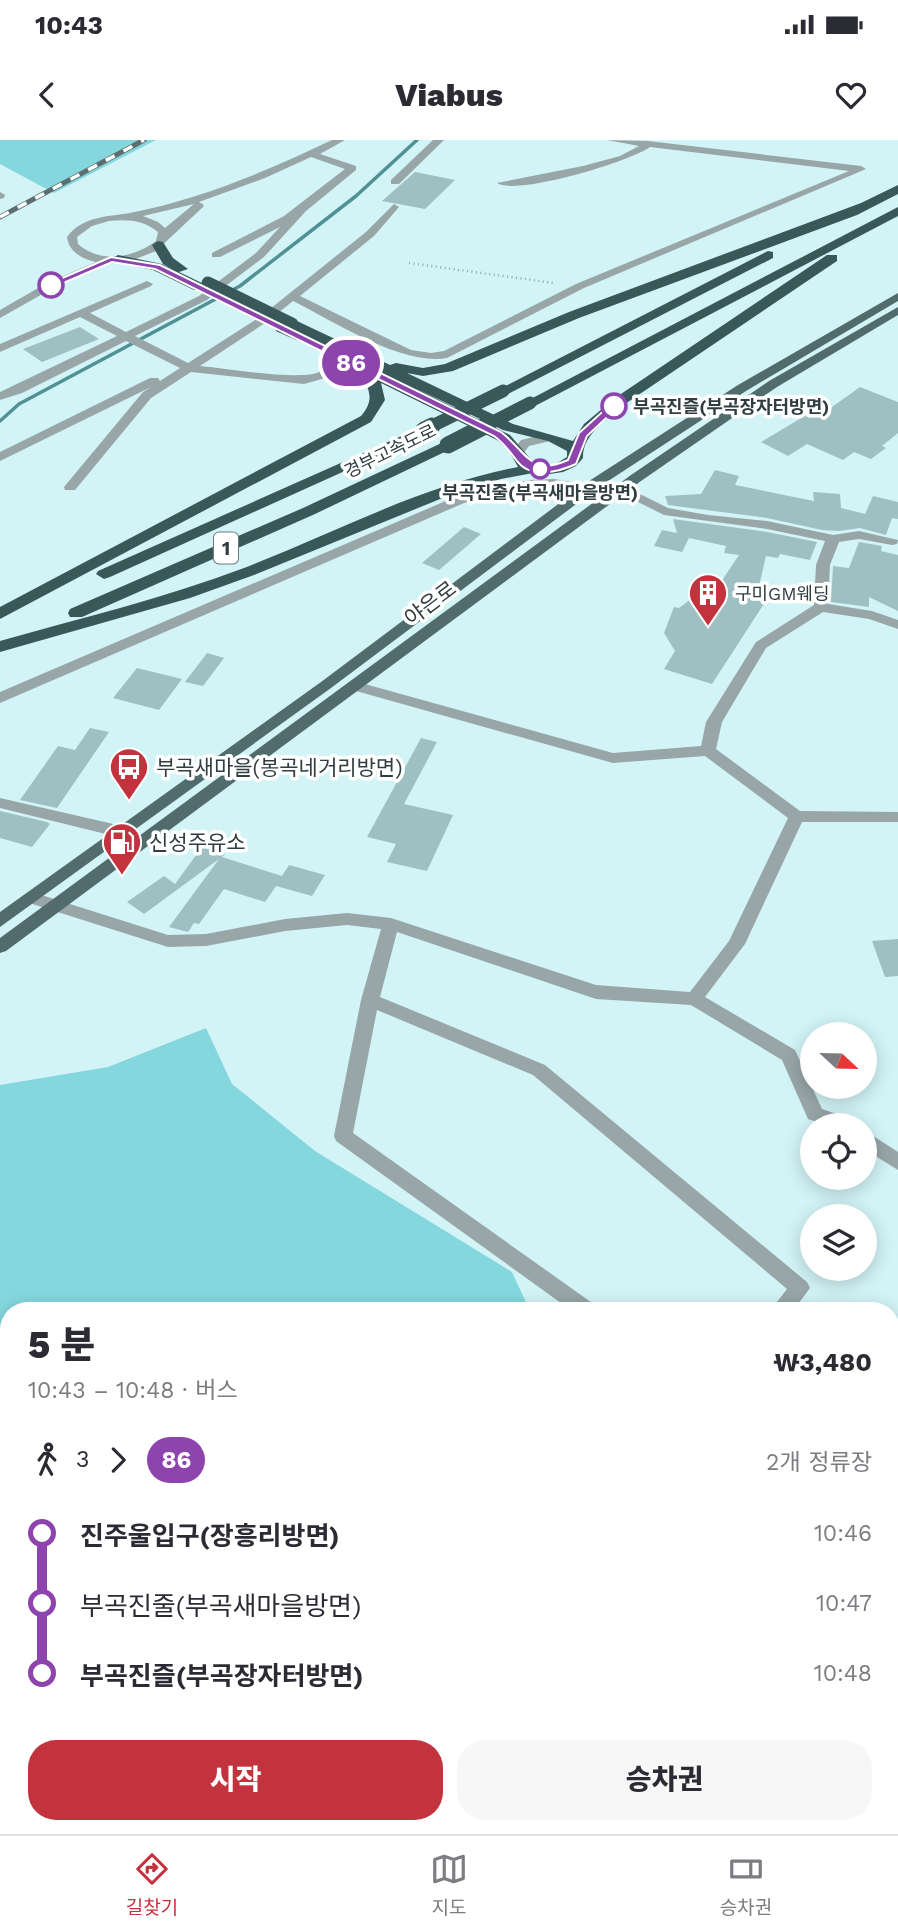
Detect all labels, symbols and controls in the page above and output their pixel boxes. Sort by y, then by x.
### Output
text: 10:43 [35,10,103,40]
icon: back [28,76,66,114]
text: Viabus [395,76,503,114]
icon: heart [832,76,870,114]
unlabelled marker [38,272,64,298]
line badge: 86 [320,340,382,386]
text: 86 [336,349,366,377]
marker: 부곡진즐(부곡장자터방면) [601,393,627,419]
place label: 부곡진즐(부곡장자터방면) [633,396,829,417]
street label: 경부고속도로 [341,420,439,482]
marker: 부곡진줄(부곡새마을방면) [530,459,550,479]
place label: 부곡진줄(부곡새마을방면) [442,482,638,503]
road number: 1 [214,532,238,564]
building icon: 구미GM웨딩 [687,572,729,627]
street label: 야은로 [399,576,461,630]
place label: 구미GM웨딩 [735,583,830,604]
bus stop icon: 부곡새마을(봉곡네거리방면) [108,746,150,801]
place label: 부곡새마을(봉곡네거리방면) [156,755,403,780]
fuel station icon: 신성주유소 [101,821,143,876]
place label: 신성주유소 [149,830,246,855]
north arrow [800,1022,877,1099]
map controls [800,1022,877,1281]
button: locate [800,1113,877,1190]
button: layers [800,1204,877,1281]
text: 5 분 [28,1323,95,1367]
text: ₩3,480 [773,1347,872,1377]
text: 10:43 – 10:48 · 버스 [28,1377,238,1404]
icon: walk [28,1441,66,1479]
icon: forward [99,1441,137,1479]
text: 3 [76,1446,89,1473]
text: 86 [161,1446,191,1474]
text: 2개 정류장 [766,1449,872,1476]
text: 10:46 [814,1520,872,1547]
text: 진주울입구(장흥리방면) [80,1521,340,1551]
text: 10:47 [816,1590,872,1617]
text: 부곡진줄(부곡새마을방면) [80,1591,361,1621]
text: 10:48 [814,1660,872,1687]
text: 부곡진즐(부곡장자터방면) [80,1661,363,1691]
button: 시작 [28,1740,443,1820]
button: 승차권 [457,1740,872,1820]
tab: 길찾기 [126,1850,178,1919]
tab: 지도 [430,1850,468,1919]
tab: 승차권 [720,1850,772,1919]

